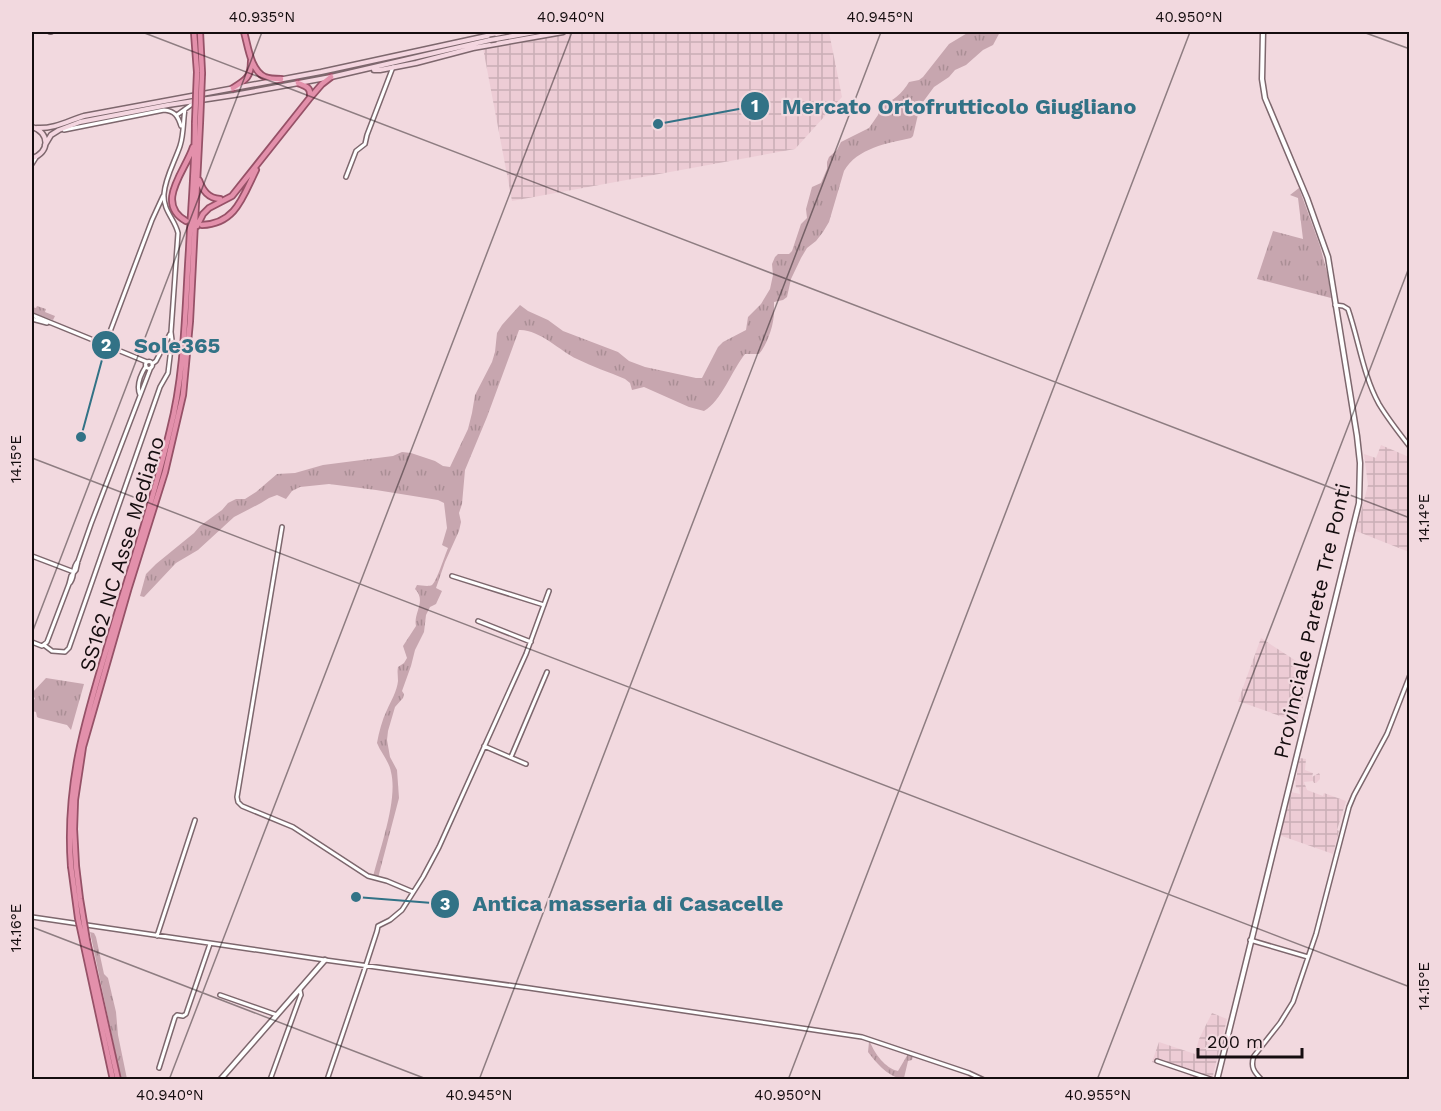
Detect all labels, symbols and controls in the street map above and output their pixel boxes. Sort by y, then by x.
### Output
text: 40.935°N [229,8,295,26]
text: 40.940°N [537,8,605,26]
text: 40.945°N [846,8,914,26]
text: 40.950°N [1155,8,1223,26]
callout: Mercato Ortofrutticolo Giugliano [740,86,1148,126]
text: Mercato Ortofrutticolo Giugliano [782,94,1136,119]
text: 1 [751,95,759,116]
callout: Sole365 [91,325,232,365]
text: Sole365 [134,333,220,358]
text: 2 [101,334,111,355]
street label: SS162 NC Asse Mediano [74,433,169,675]
text: 14.15°E [7,435,25,483]
street label: Provinciale Parete Tre Ponti [1268,481,1355,761]
text: 14.14°E [1415,494,1433,542]
callout: Antica masseria di Casacelle [430,884,795,924]
text: Antica masseria di Casacelle [473,891,783,916]
text: 3 [440,893,450,914]
text: 14.16°E [7,904,25,952]
text: 14.15°E [1415,962,1433,1010]
scale bar [1198,1021,1302,1059]
text: 200 m [1207,1031,1263,1052]
text: 40.940°N [136,1086,204,1104]
text: 40.945°N [445,1086,513,1104]
text: 40.950°N [754,1086,822,1104]
text: 40.955°N [1065,1086,1131,1104]

